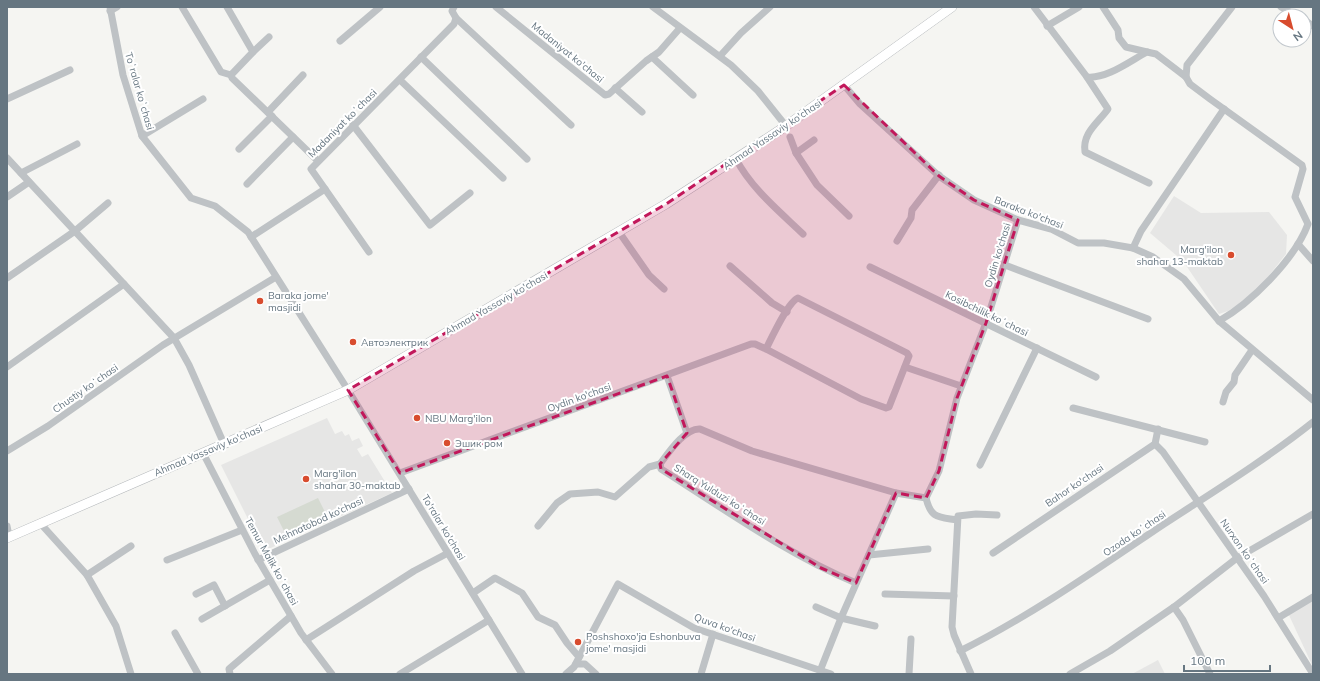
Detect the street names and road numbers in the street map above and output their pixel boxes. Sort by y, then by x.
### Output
street label: Madaniyat ko'chasi [529,19,606,86]
street label: Toʻralar koʻchasi [122,51,157,131]
street label: Madaniyat koʻchasi [305,86,379,160]
street label: Ahmad Yassaviy ko'chasi [720,96,824,172]
street label: Baraka ko'chasi [992,193,1065,232]
street label: Oydin ko'chasi [981,221,1013,289]
street label: Ahmad Yassaviy ko'chasi [443,269,550,338]
street label: Kosibchilik koʻchasi [943,288,1030,339]
street label: Chustiy koʻchasi [50,361,121,416]
street label: Oydin ko'chasi [546,380,613,415]
street label: Ahmad Yassaviy ko'chasi [152,422,264,479]
street label: Sharq Yulduzi koʻchasi [672,461,768,528]
street label: Bahor ko'chasi [1043,461,1106,510]
street label: To'ralar ko'chasi [419,492,468,563]
street label: Mehnatobod ko‘chasi [271,494,365,547]
street label: Ozoda koʻchasi [1100,508,1168,559]
street label: Temur Malik koʻchasi [242,515,301,607]
street label: Nurxon koʻchasi [1217,516,1272,586]
street label: Quva ko'chasi [692,610,757,645]

